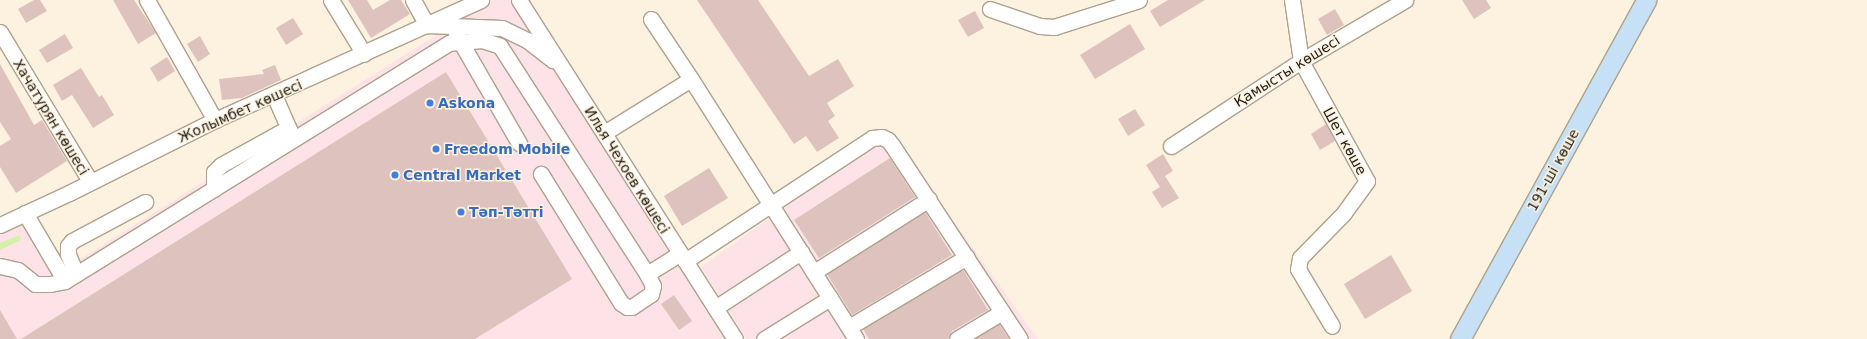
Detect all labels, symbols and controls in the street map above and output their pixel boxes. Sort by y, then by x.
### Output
street label: Қамысты көшесі [1231,32,1343,110]
street label: Хачатурян көшесі [10,56,92,178]
street label: Жолымбет көшесі [175,76,305,146]
place label: Askona [438,95,495,111]
marker: Askona [425,98,435,108]
street label: Илья Чехоев көшесі [581,103,673,237]
street label: Шет көше [1320,104,1370,178]
street label: 191-ші көше [1524,126,1582,214]
place label: Freedom Mobile [444,141,570,157]
marker: Freedom Mobile [431,144,441,154]
place label: Central Market [403,167,521,183]
marker: Central Market [390,170,400,180]
place label: Тәп-Тәтті [469,204,544,220]
marker: Тәп-Тәтті [456,207,466,217]

